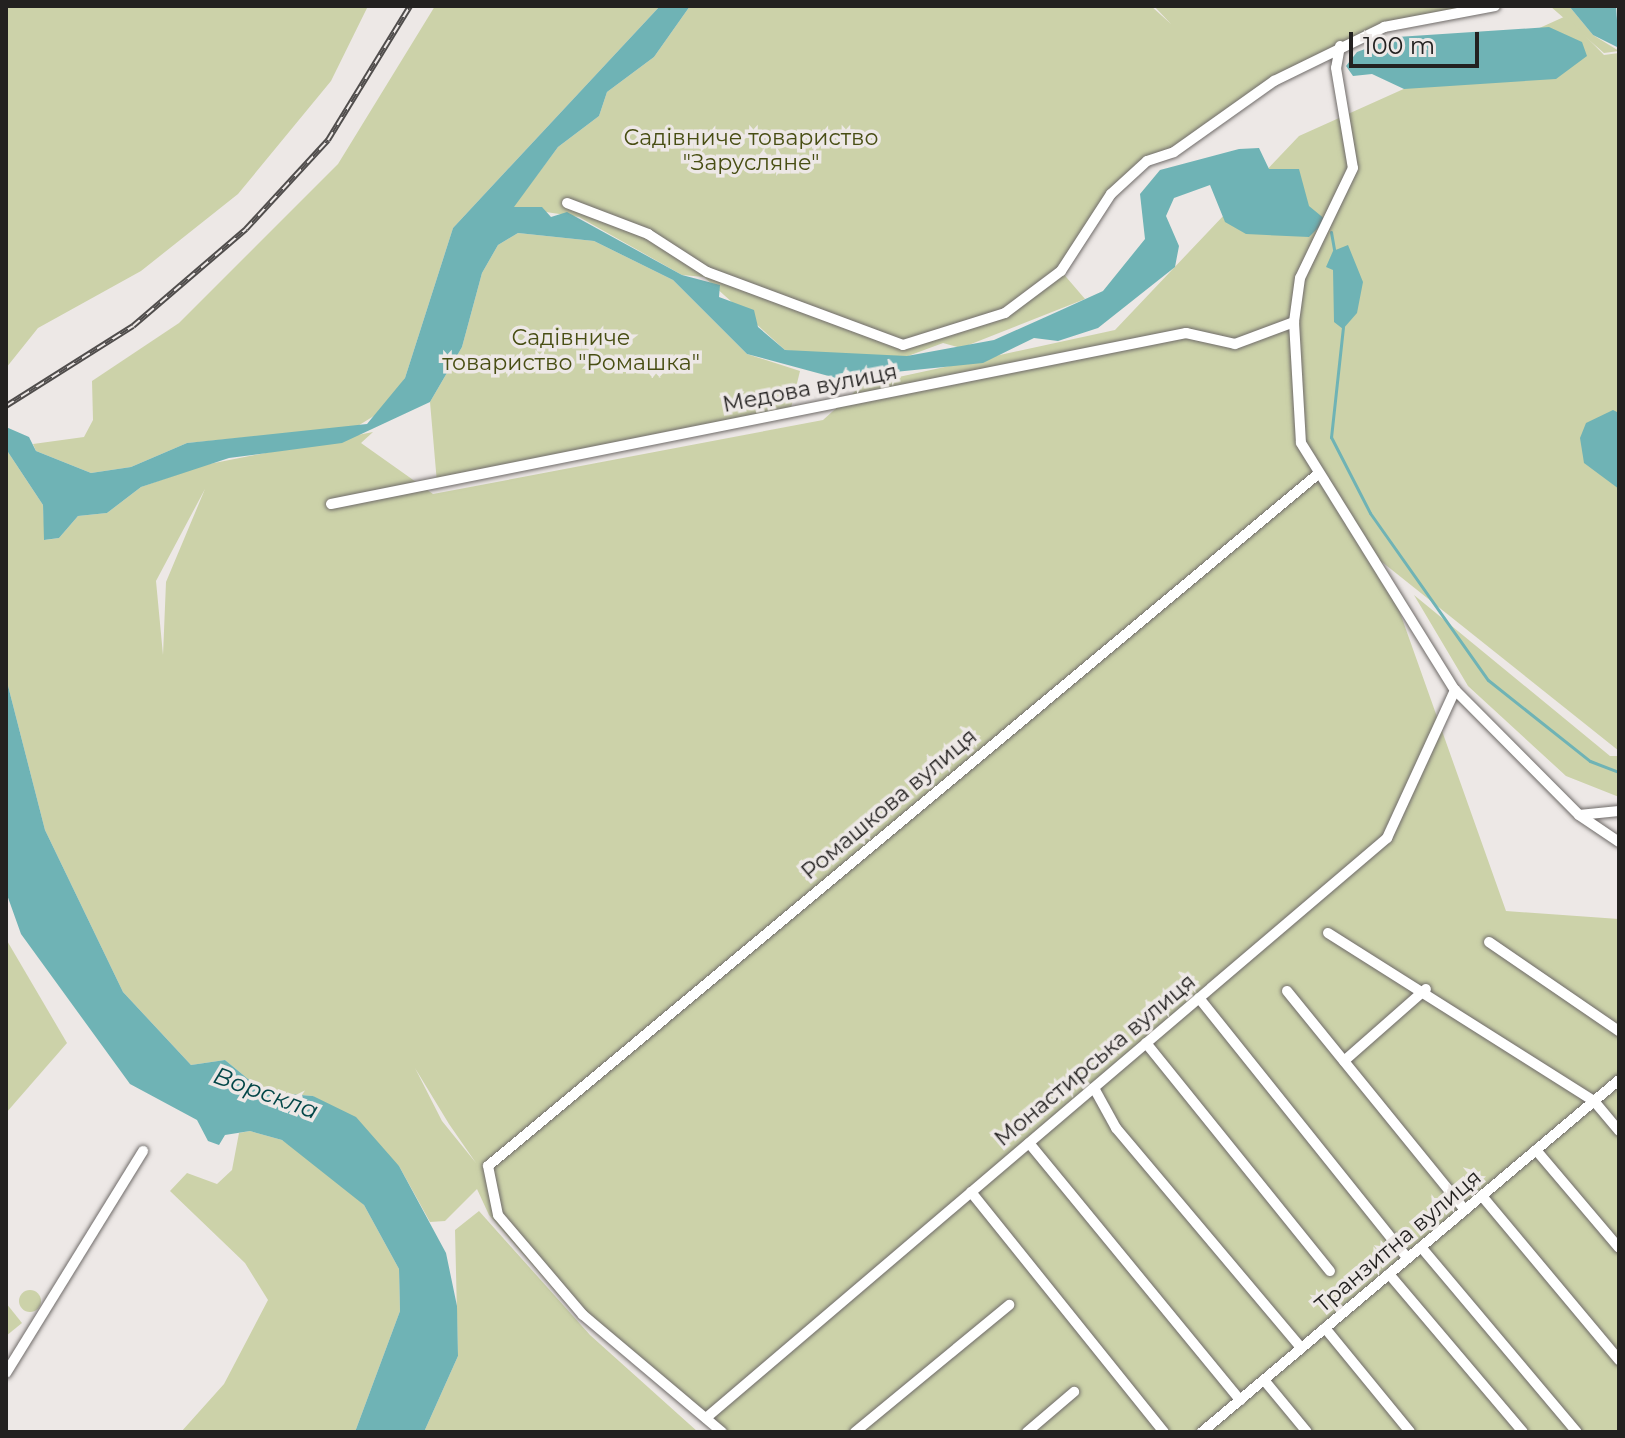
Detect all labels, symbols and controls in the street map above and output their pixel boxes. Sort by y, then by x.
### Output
scale bar [1353,16,1483,66]
text: 100 m [1363,31,1435,60]
park label: Садівниче товариство "Зарусляне" [624,124,878,176]
park label: Садівниче товариство "Ромашка" [442,324,700,376]
street label: Медова вулиця [720,358,900,418]
street label: Ромашкова вулиця [796,723,982,885]
street label: Монастирська вулиця [989,968,1201,1152]
water label: Ворскла [210,1061,322,1125]
street label: Транзитна вулиця [1310,1164,1486,1318]

